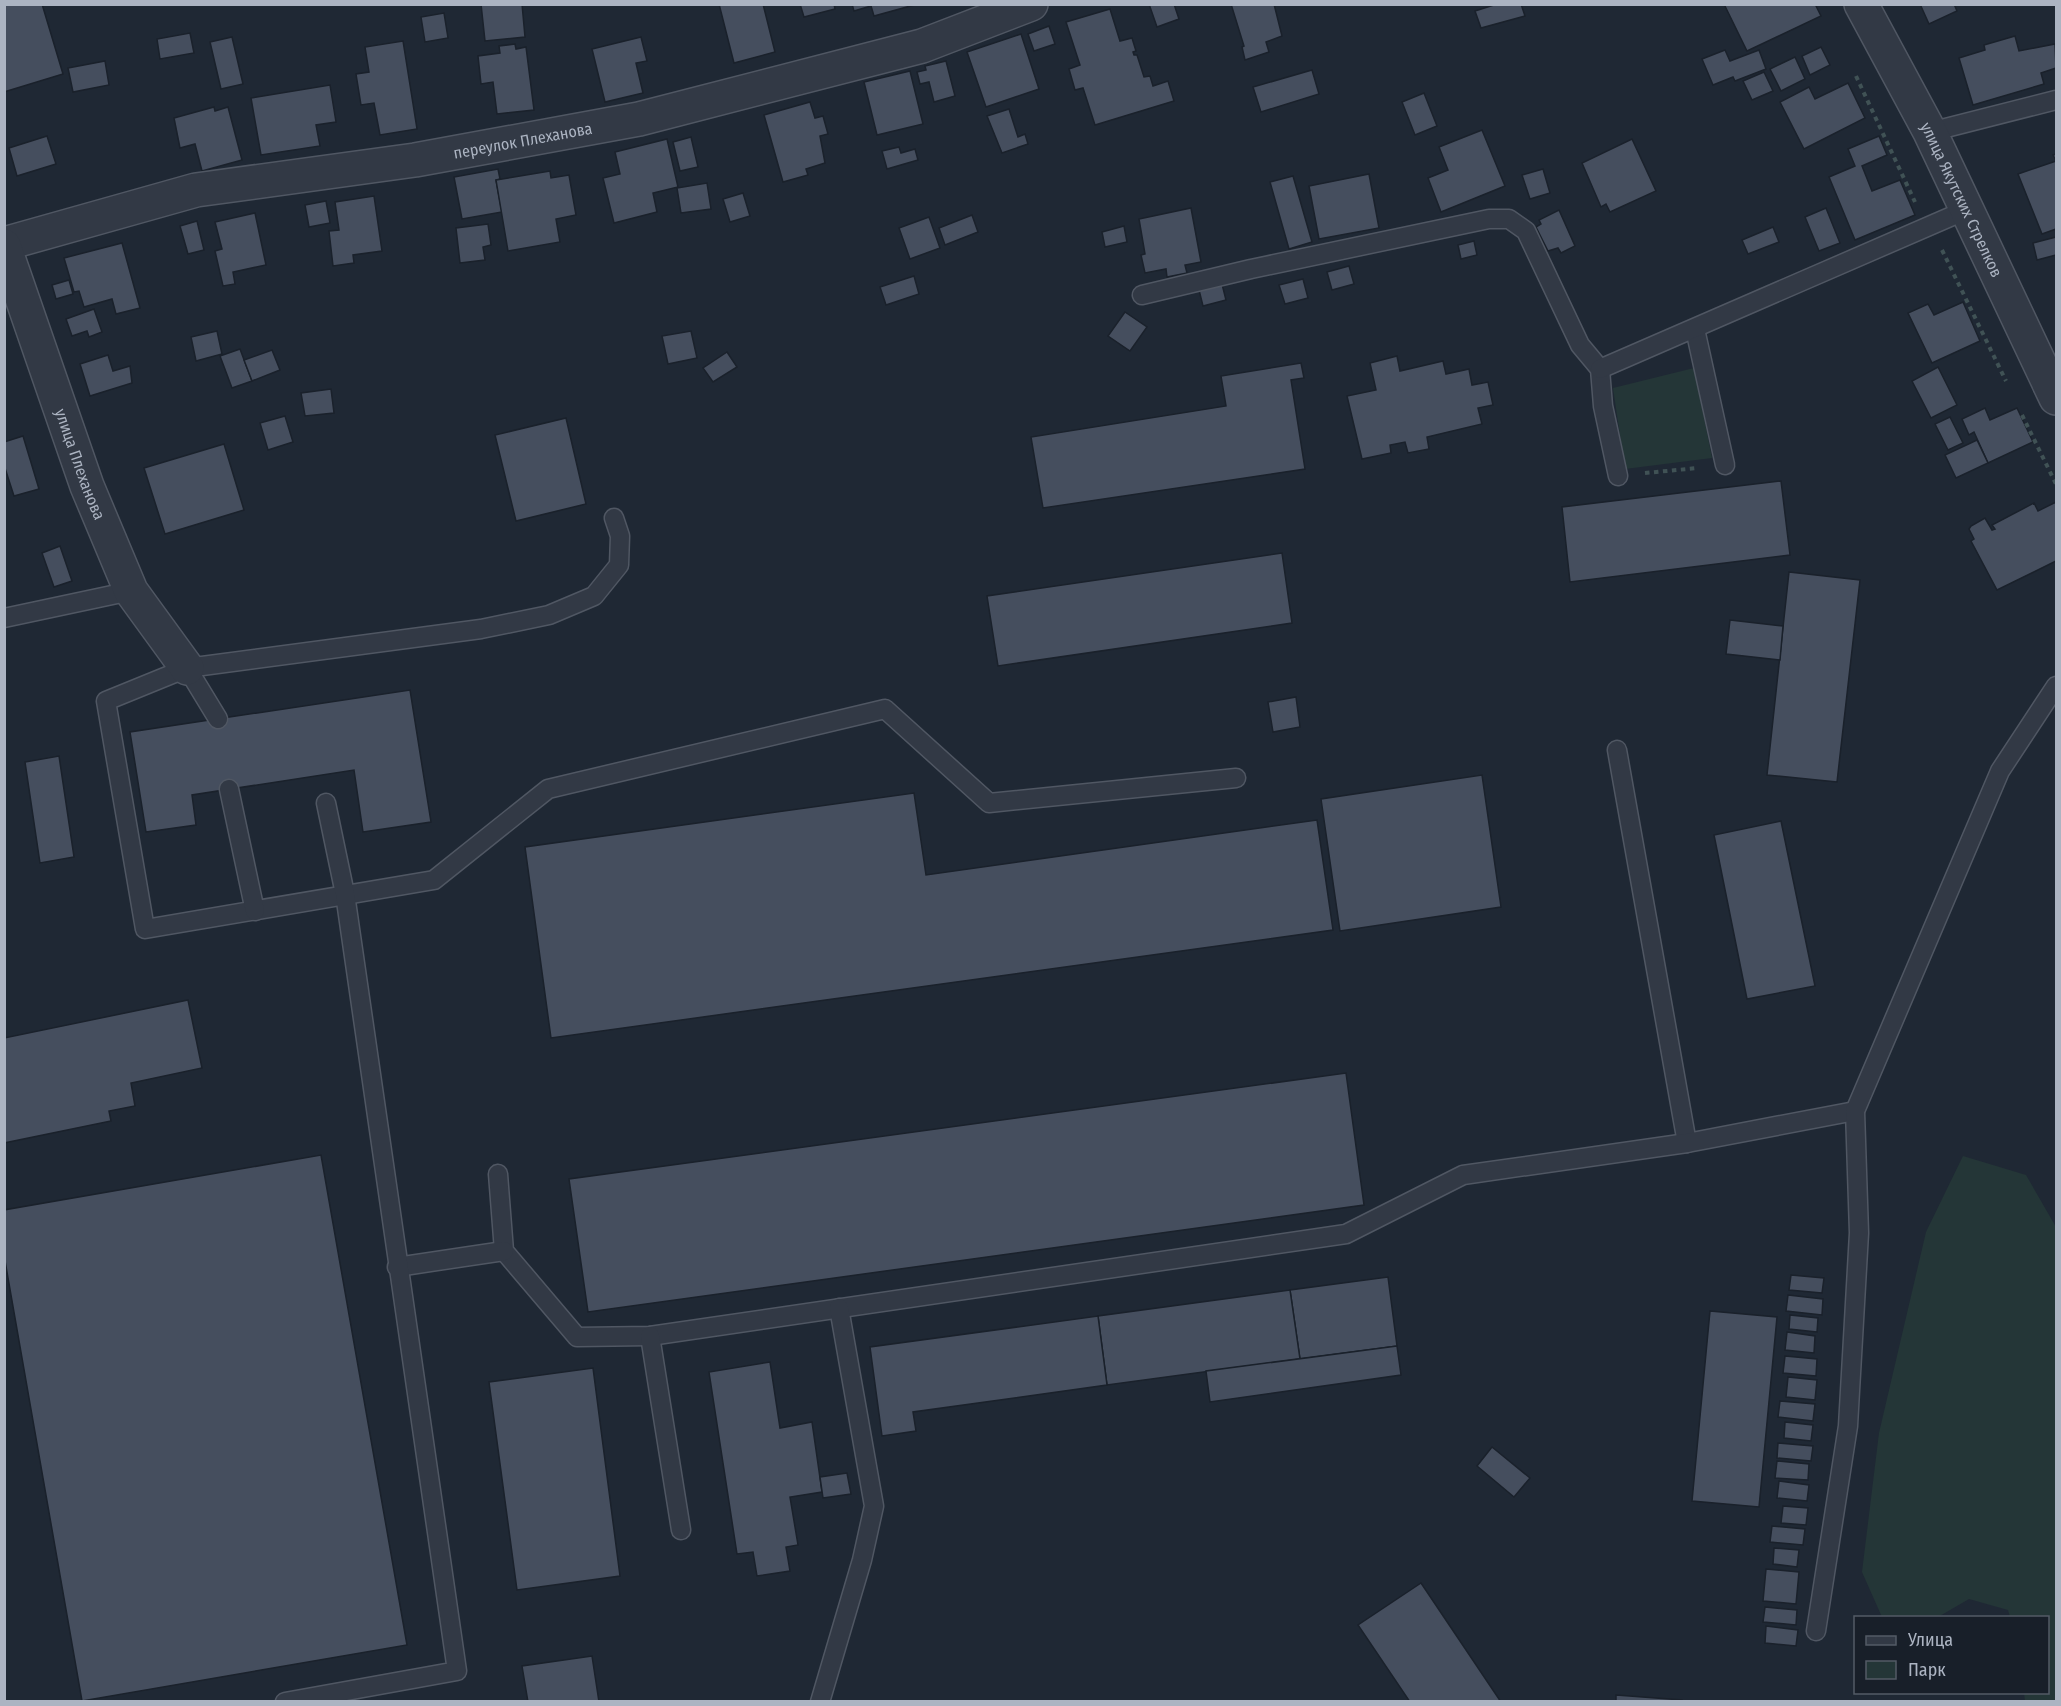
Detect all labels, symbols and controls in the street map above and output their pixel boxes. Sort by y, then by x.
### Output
street label: переулок Плеханова [452,119,594,163]
street label: улица Якутских Стрелков [1916,119,2006,280]
street label: улица Плеханова [51,406,109,523]
legend [1854,1616,2049,1694]
text: Улица [1907,1629,1953,1651]
text: Парк [1908,1659,1946,1681]

